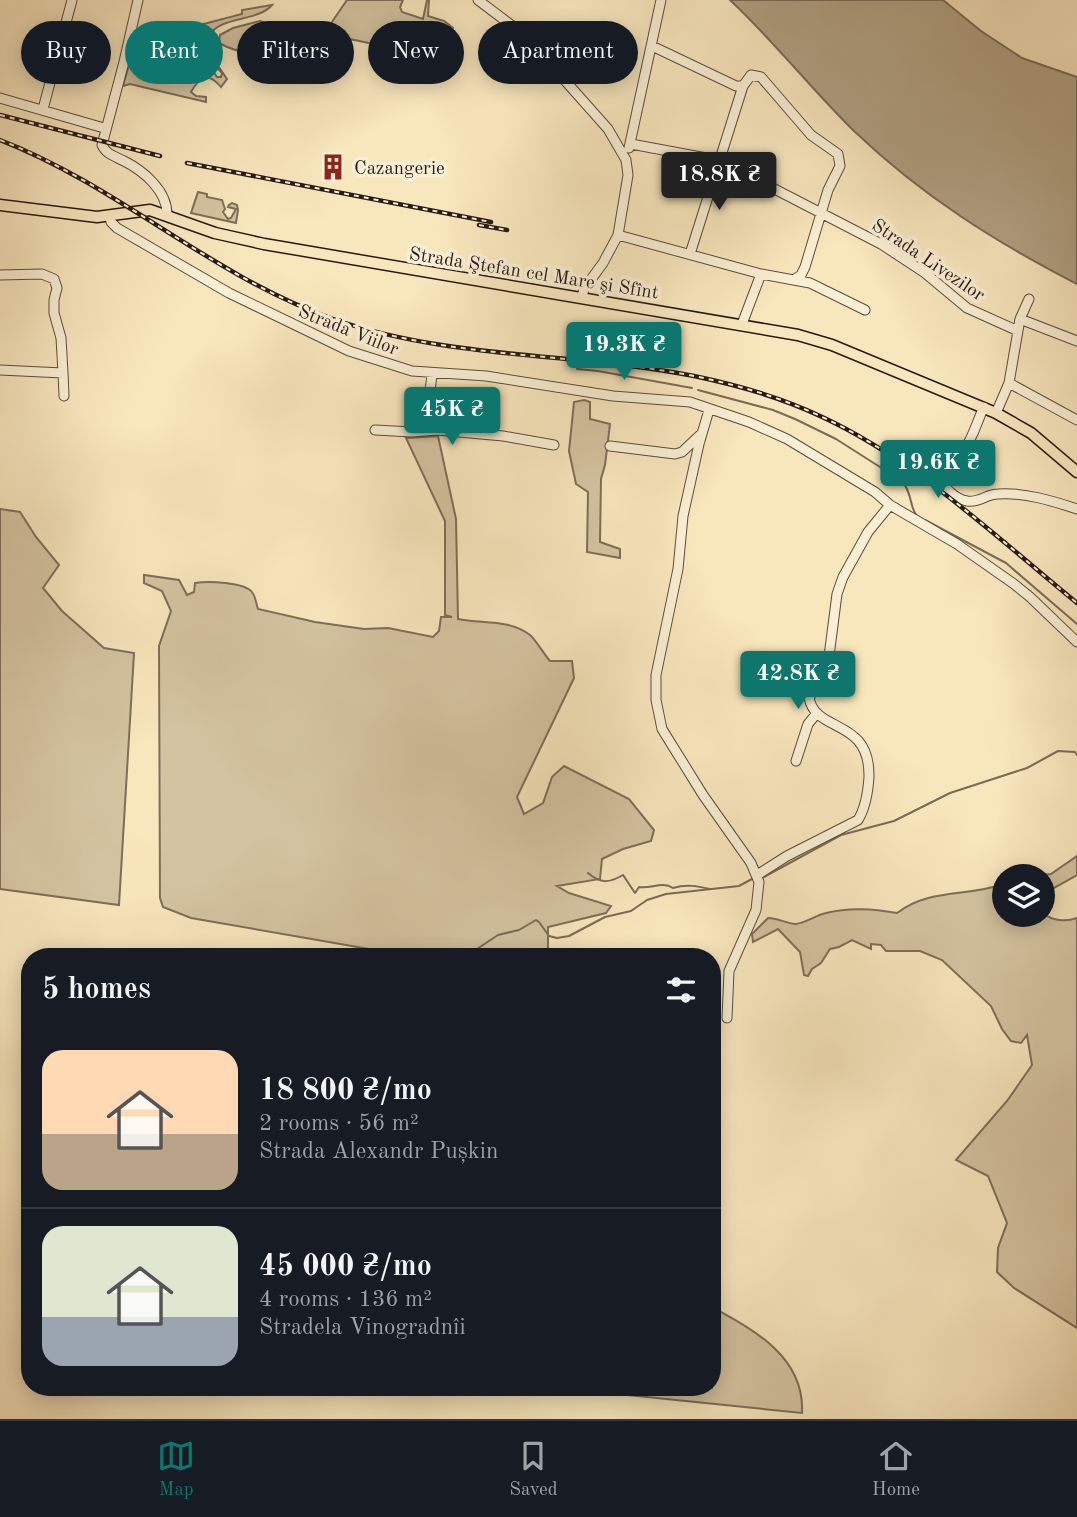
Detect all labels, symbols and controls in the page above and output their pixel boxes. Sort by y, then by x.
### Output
chip: Buy [21,21,111,84]
chip: Rent [125,21,223,84]
chip: Filters [237,21,354,84]
chip: New [368,21,464,84]
chip: Apartment [478,21,638,84]
building icon: Cazangerie [318,152,348,182]
pin: 18.8K ₴ [654,152,784,212]
place label: Cazangerie [354,160,445,179]
text: 18.8K ₴ [677,163,761,186]
street label: Strada Livezilor [868,216,988,306]
street label: Strada Ştefan cel Mare şi Sfînt [408,245,660,304]
street label: Strada Viilor [295,303,401,360]
pin: 19.3K ₴ [559,322,689,382]
text: 19.3K ₴ [582,333,666,356]
pin: 45K ₴ [403,388,501,447]
text: 45K ₴ [420,398,484,421]
pin: 19.6K ₴ [873,440,1003,500]
text: 19.6K ₴ [896,451,980,474]
pin: 42.8K ₴ [733,652,863,711]
text: 42.8K ₴ [756,662,840,685]
map controls [992,864,1055,927]
button: layers [992,864,1055,927]
icon: filters [662,971,700,1009]
text: 5 homes [42,975,151,1005]
text: 18 800 ₴/mo [259,1076,432,1106]
icon: home [98,1078,182,1162]
text: 2 rooms · 56 m² [259,1112,419,1135]
text: Strada Alexandr Pușkin [259,1140,498,1163]
text: 45 000 ₴/mo [259,1252,432,1282]
icon: home [98,1254,182,1338]
text: 4 rooms · 136 m² [259,1288,432,1311]
text: Stradela Vinogradnîi [259,1316,466,1339]
tab: Map [157,1437,195,1502]
tab: Saved [509,1437,558,1502]
tab: Home [872,1437,920,1502]

